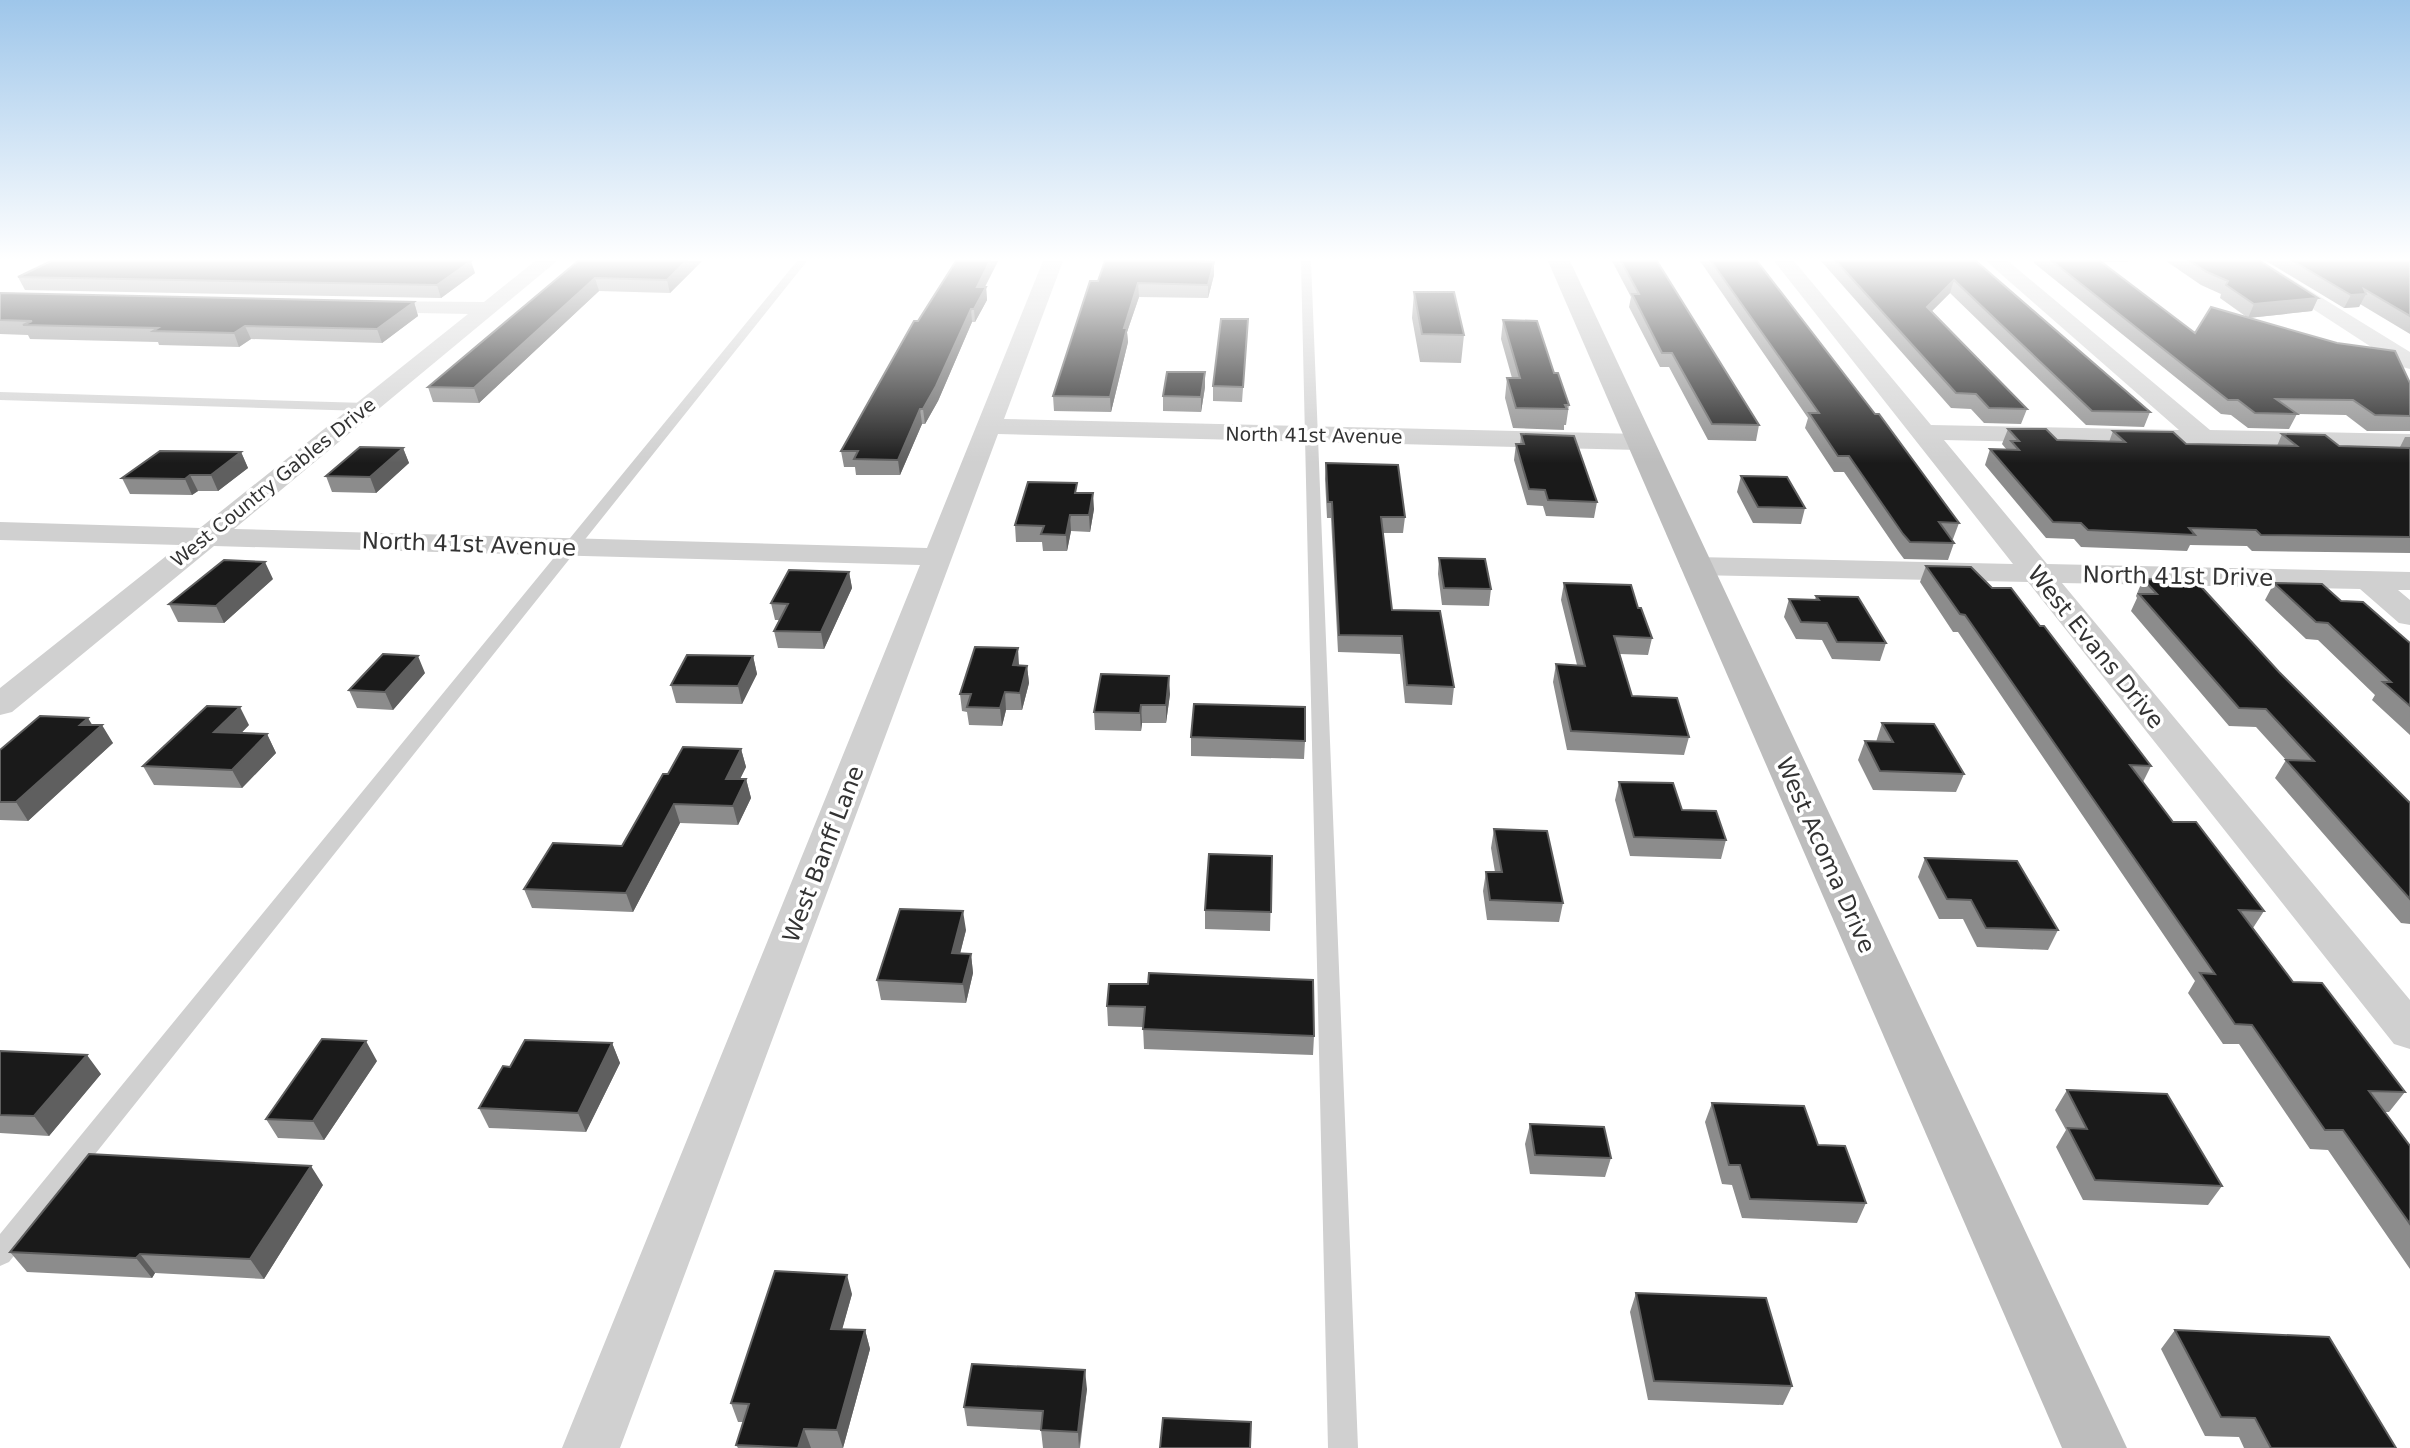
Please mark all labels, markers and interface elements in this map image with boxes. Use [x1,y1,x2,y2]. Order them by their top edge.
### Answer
street label: West Country Gables Drive [166,393,380,571]
street label: North 41st Avenue [1225,422,1403,448]
street label: North 41st Avenue [361,527,577,561]
street label: West Evans Drive [2023,561,2169,733]
street label: North 41st Drive [2083,561,2273,591]
street label: West Acoma Drive [1771,753,1881,957]
street label: West Banff Lane [777,762,869,946]

